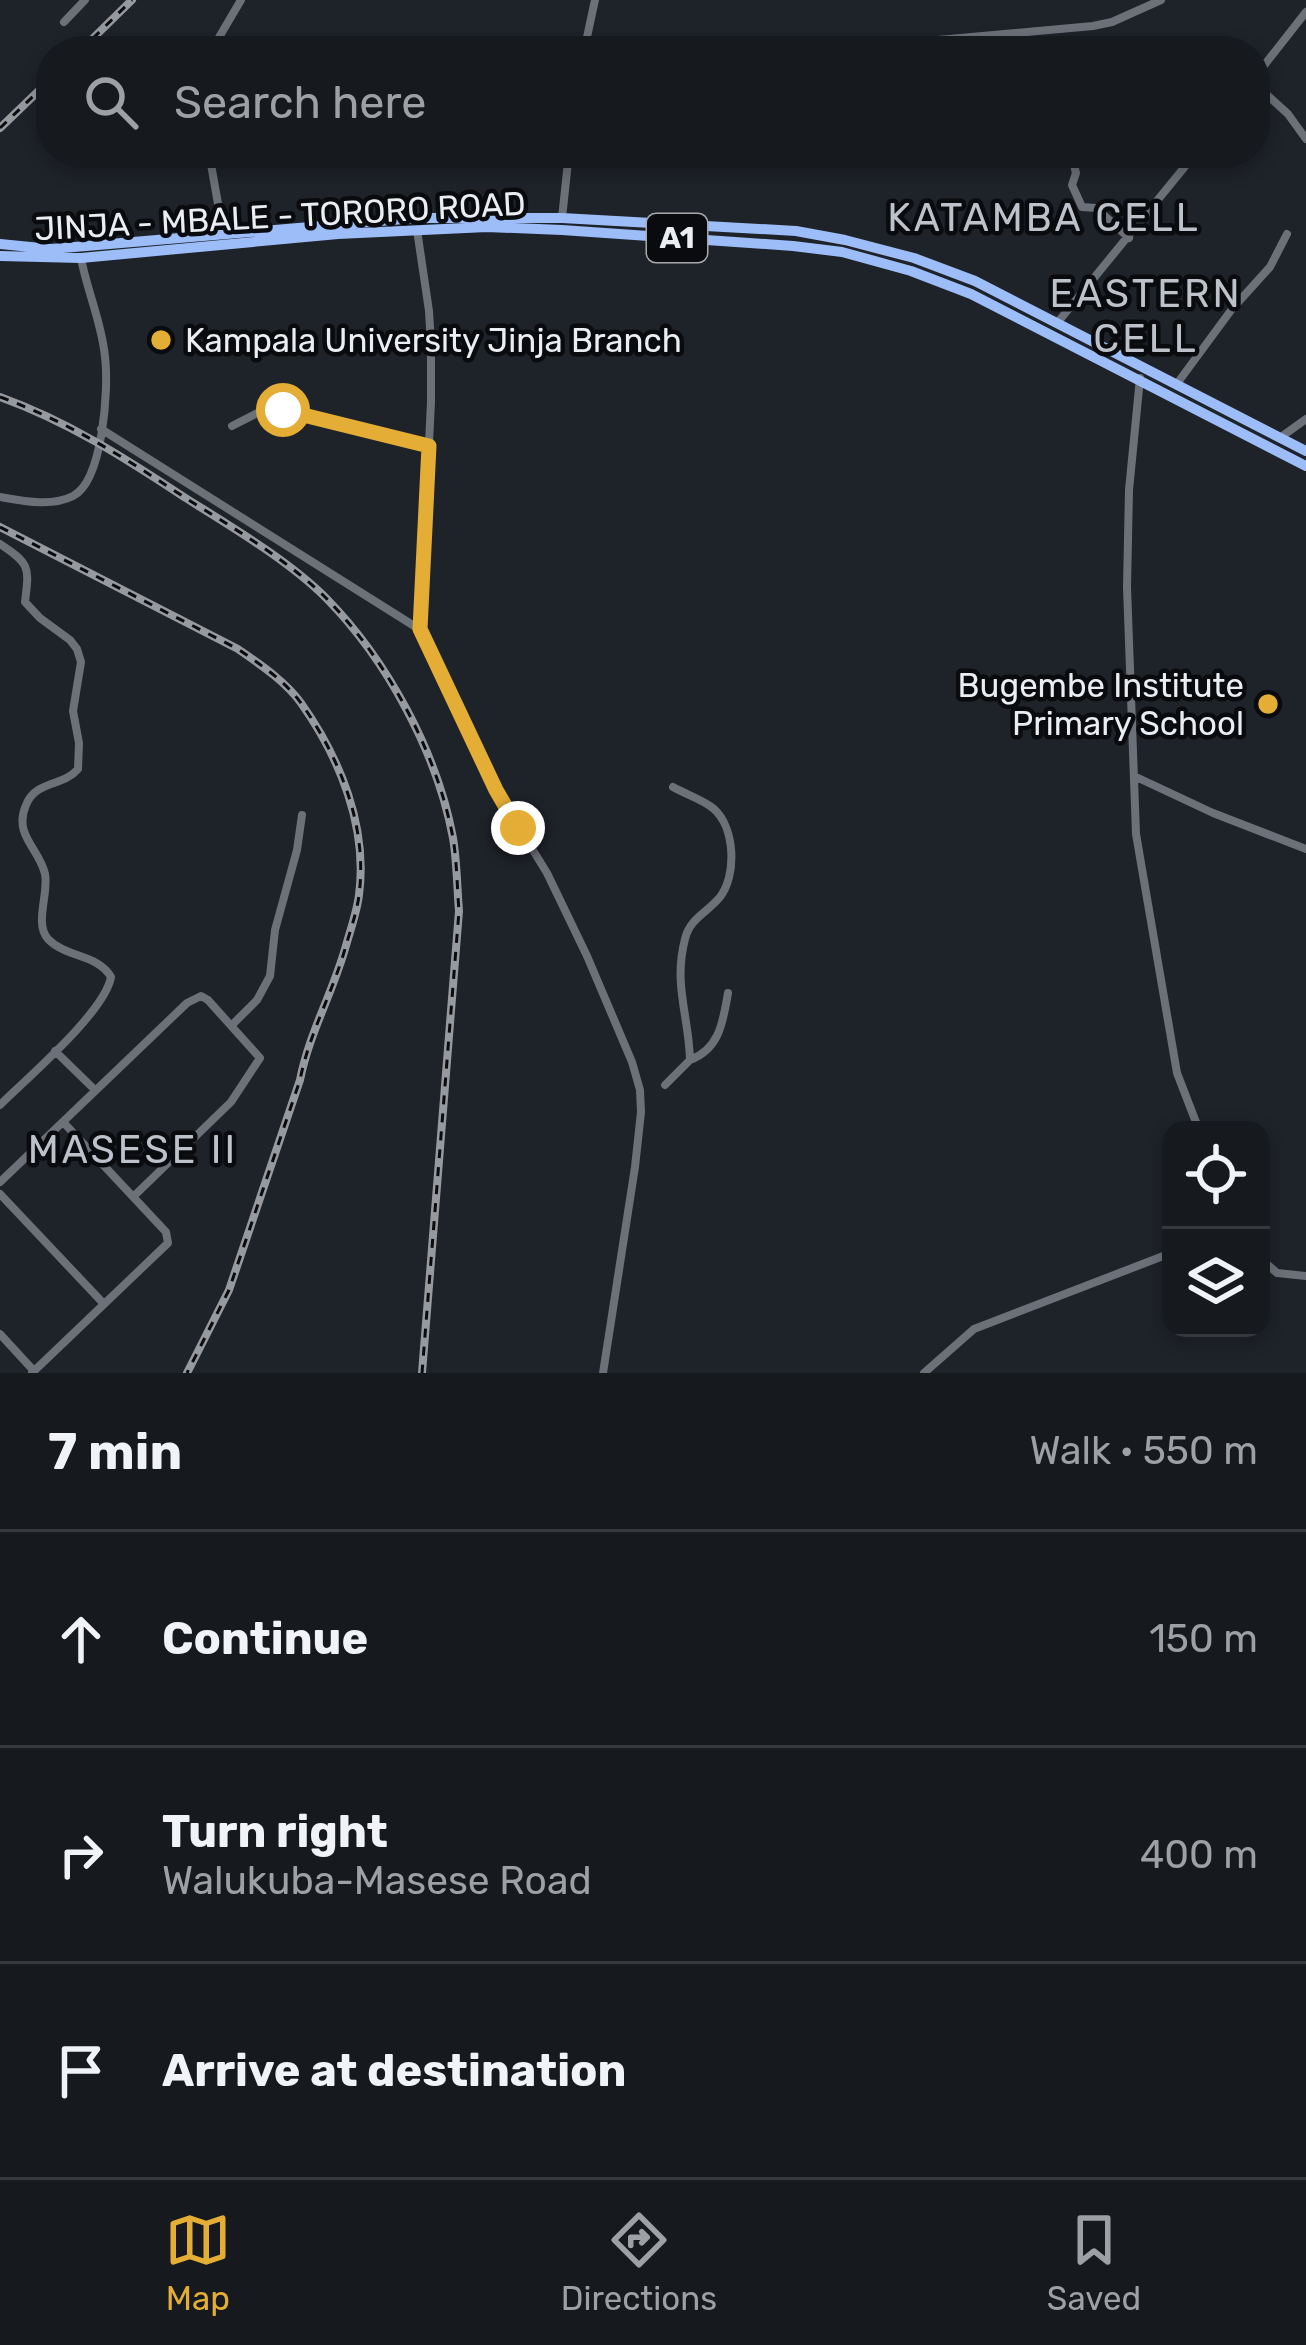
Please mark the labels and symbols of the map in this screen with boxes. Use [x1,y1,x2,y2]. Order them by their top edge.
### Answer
street label: JINJA - MBALE - TORORO ROAD [33,184,527,248]
district label: KATAMBA CELL [887,195,1201,241]
road number: A1 [647,214,707,262]
district label: EASTERN CELL [1049,271,1243,362]
place label: Kampala University Jinja Branch [185,321,682,360]
marker: Kampala University Jinja Branch [148,327,174,353]
route start [256,383,310,437]
place label: Bugembe Institute Primary School [958,666,1244,743]
marker: Bugembe Institute Primary School [1255,691,1281,717]
route end [491,801,545,855]
district label: MASESE II [28,1127,238,1173]

